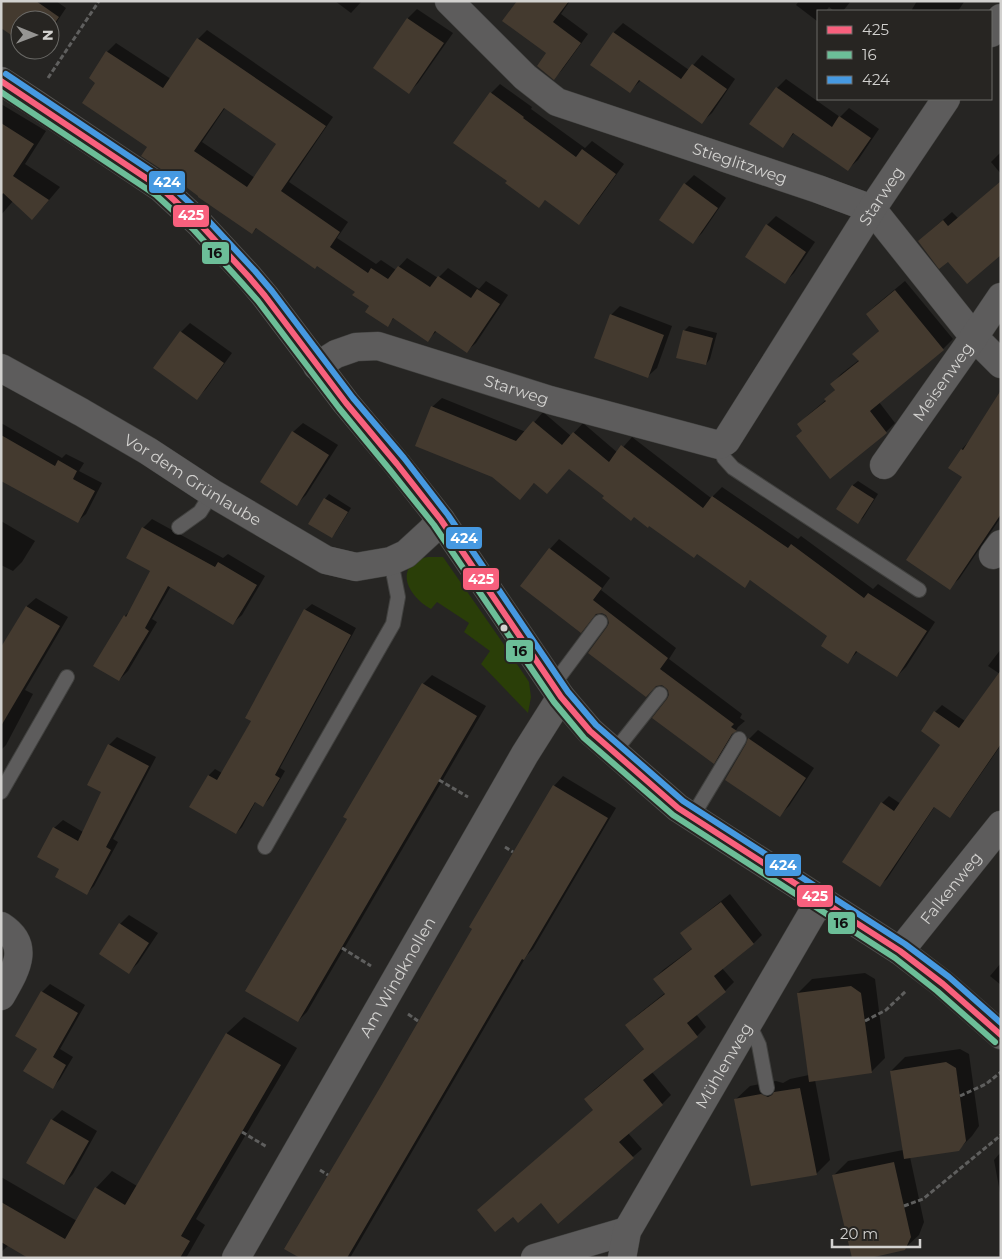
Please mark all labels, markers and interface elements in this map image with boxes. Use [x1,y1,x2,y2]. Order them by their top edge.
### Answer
north arrow [10,10,60,60]
legend [817,10,992,100]
text: 425 [862,20,889,39]
text: N [39,29,57,41]
text: 16 [862,45,877,64]
text: 424 [862,70,890,89]
street label: Stieglitzweg [690,138,790,188]
street label: Starweg [855,163,907,229]
line badge: 424 [148,170,186,194]
text: 424 [153,173,181,191]
line badge: 425 [172,204,210,228]
text: 425 [178,206,204,224]
line badge: 16 [201,241,230,265]
text: 16 [208,244,222,262]
street label: Meisenweg [908,339,977,425]
street label: Starweg [482,370,551,409]
street label: Vor dem Grünlaube [121,430,265,529]
line badge: 424 [445,526,483,550]
text: 424 [450,529,478,547]
line badge: 425 [462,567,500,591]
text: 425 [468,570,494,588]
unlabelled marker [499,623,509,633]
line badge: 16 [505,639,534,663]
text: 16 [513,642,527,660]
street label: Falkenweg [916,848,985,928]
line badge: 424 [764,853,802,877]
text: 424 [769,856,797,874]
line badge: 425 [796,884,834,908]
text: 425 [802,887,828,905]
line badge: 16 [827,911,856,935]
street label: Am Windknollen [355,913,439,1040]
text: 16 [834,914,848,932]
street label: Mühlenweg [691,1019,756,1112]
scale bar [832,1216,920,1248]
text: 20 m [840,1224,878,1243]

